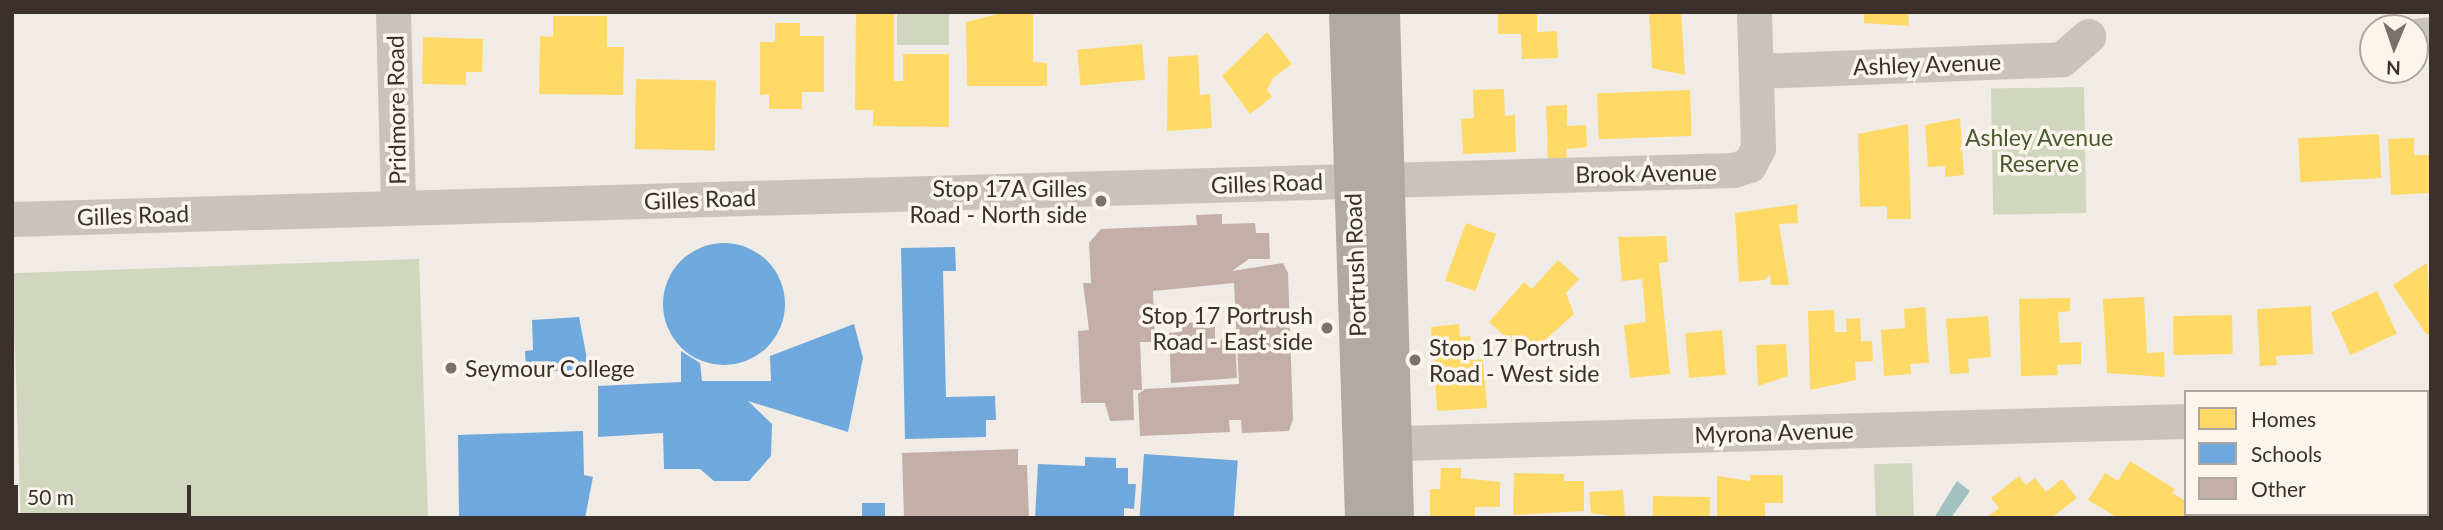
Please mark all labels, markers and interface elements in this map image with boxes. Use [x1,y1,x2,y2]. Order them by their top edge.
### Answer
north arrow [2359,14,2429,84]
street label: Pridmore Road [381,35,411,185]
street label: Ashley Avenue [1852,48,2002,80]
text: N [2386,57,2401,80]
park label: Ashley Avenue Reserve [1964,123,2114,177]
street label: Brook Avenue [1575,158,1717,188]
street label: Gilles Road [1211,167,1323,199]
place label: Stop 17A Gilles Road - North side [910,174,1087,228]
street label: Gilles Road [644,183,756,215]
marker: Stop 17A Gilles Road - North side [1093,193,1109,209]
street label: Portrush Road [1339,193,1371,337]
street label: Gilles Road [77,199,189,231]
place label: Stop 17 Portrush Road - East side [1142,301,1313,355]
marker: Stop 17 Portrush Road - East side [1319,320,1335,336]
place label: Stop 17 Portrush Road - West side [1429,333,1600,387]
marker: Stop 17 Portrush Road - West side [1407,352,1423,368]
place label: Seymour College [465,354,635,382]
marker: Seymour College [443,360,459,376]
legend [2184,390,2429,516]
text: Homes [2251,406,2316,431]
street label: Myrona Avenue [1693,415,1855,449]
text: Schools [2251,441,2322,466]
scale bar [18,470,194,514]
text: Other [2251,476,2306,501]
text: 50 m [27,484,74,509]

